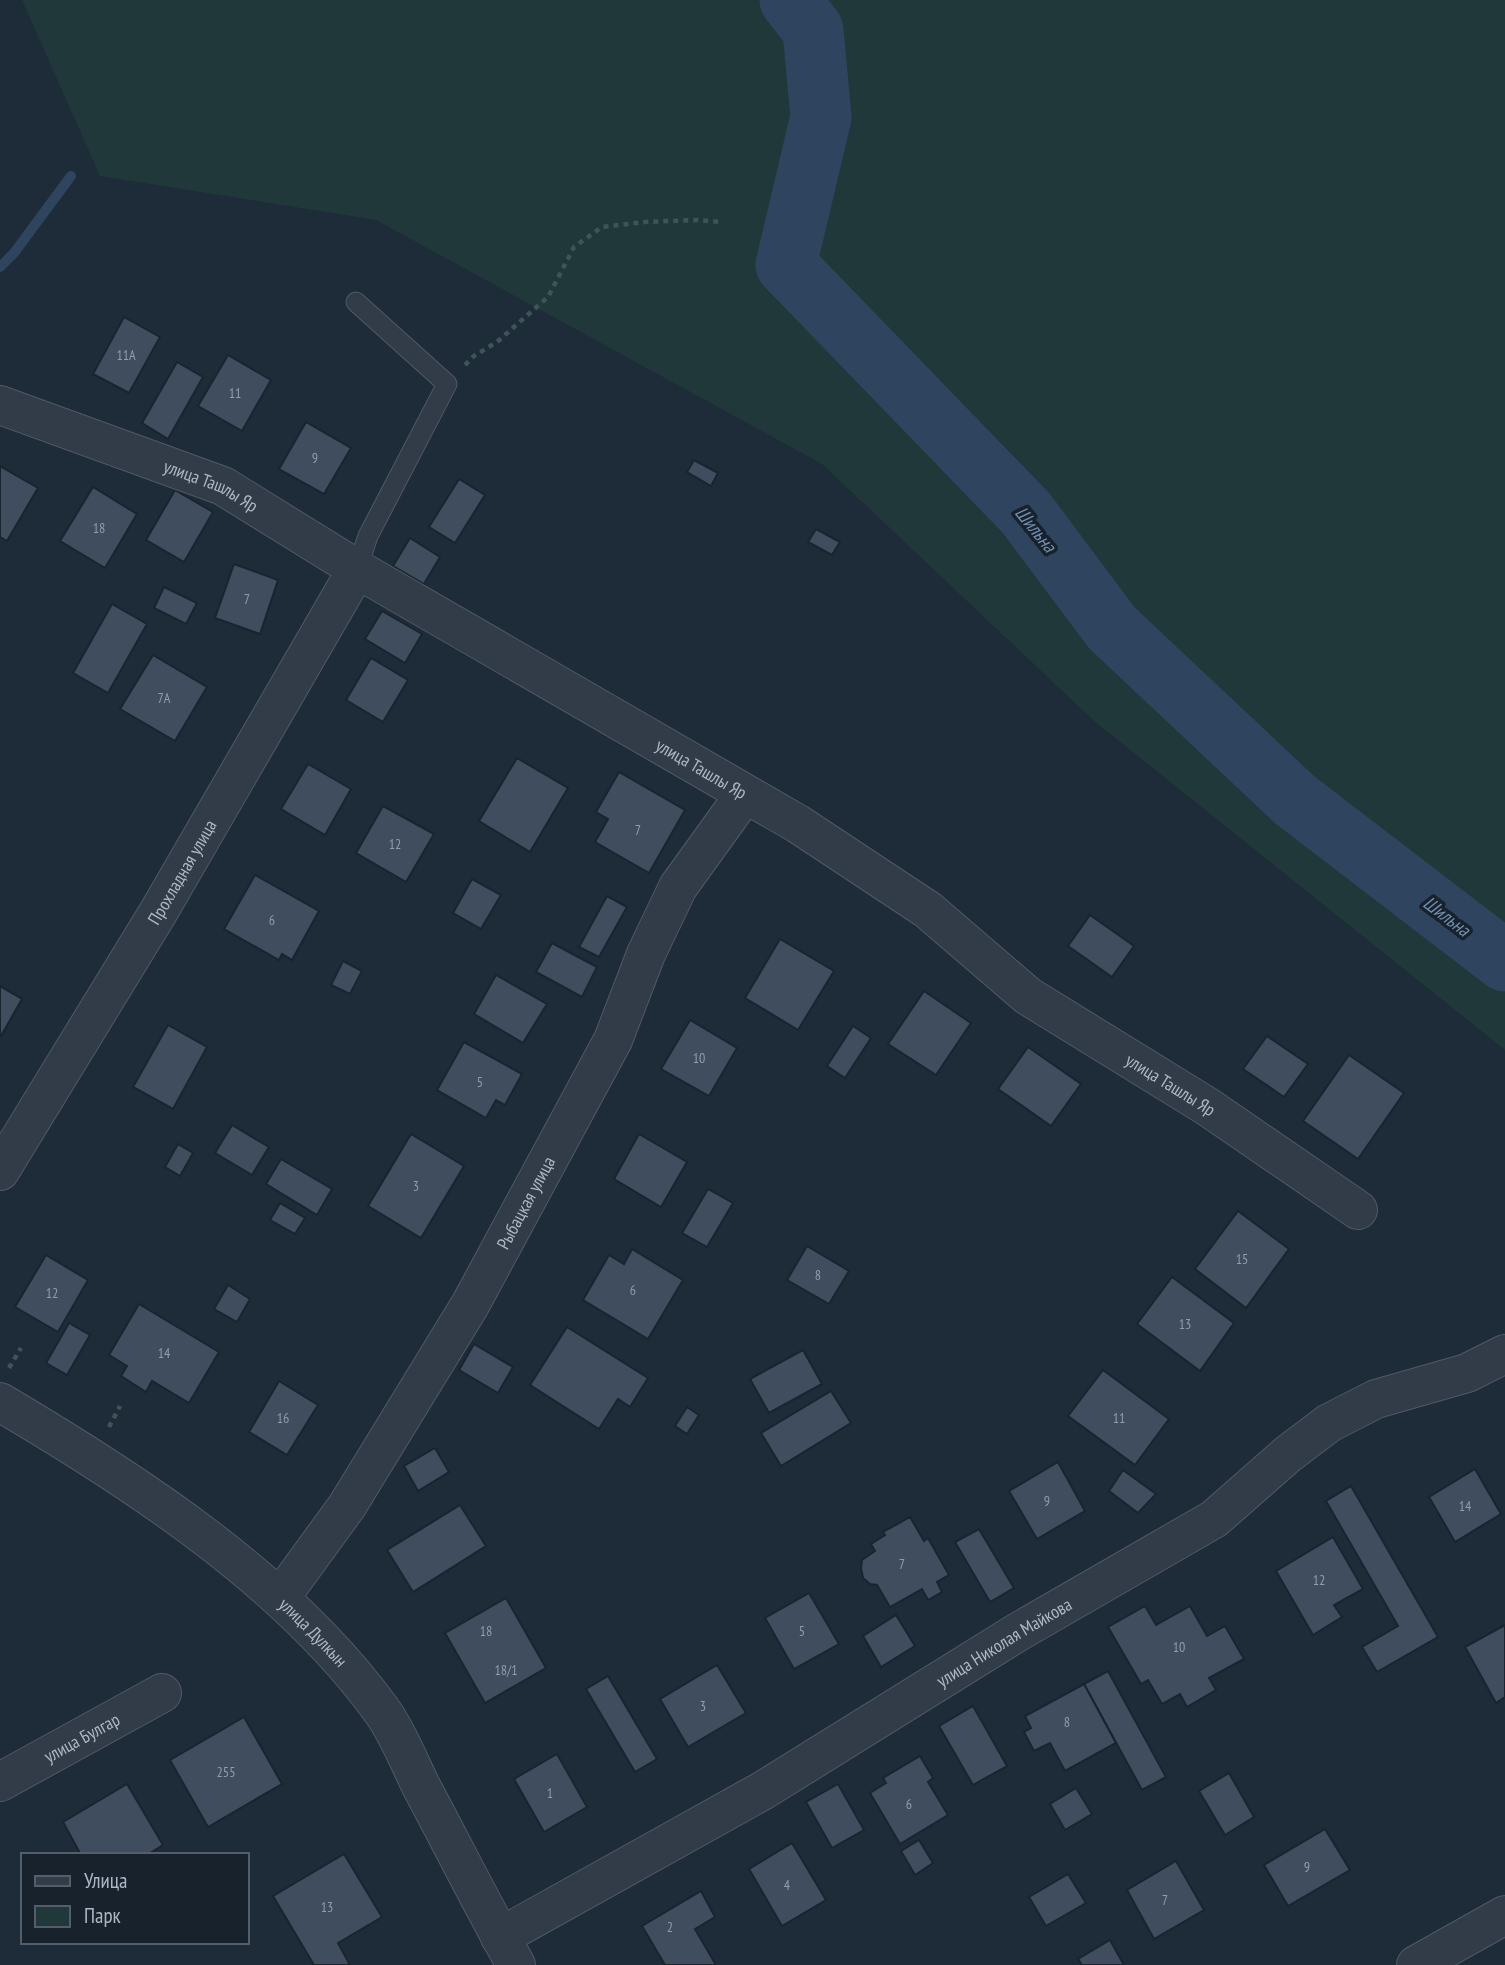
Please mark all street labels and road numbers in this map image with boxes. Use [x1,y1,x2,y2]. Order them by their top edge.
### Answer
street label: улица Ташлы Яр [161,454,263,517]
street label: улица Ташлы Яр [652,733,752,804]
street label: Прохладная улица [142,815,221,929]
street label: улица Ташлы Яр [1122,1048,1221,1121]
street label: Рыбацкая улица [491,1152,560,1253]
street label: улица Дулкын [275,1592,353,1671]
street label: улица Николая Майкова [932,1592,1075,1692]
street label: улица Булгар [40,1707,124,1767]

